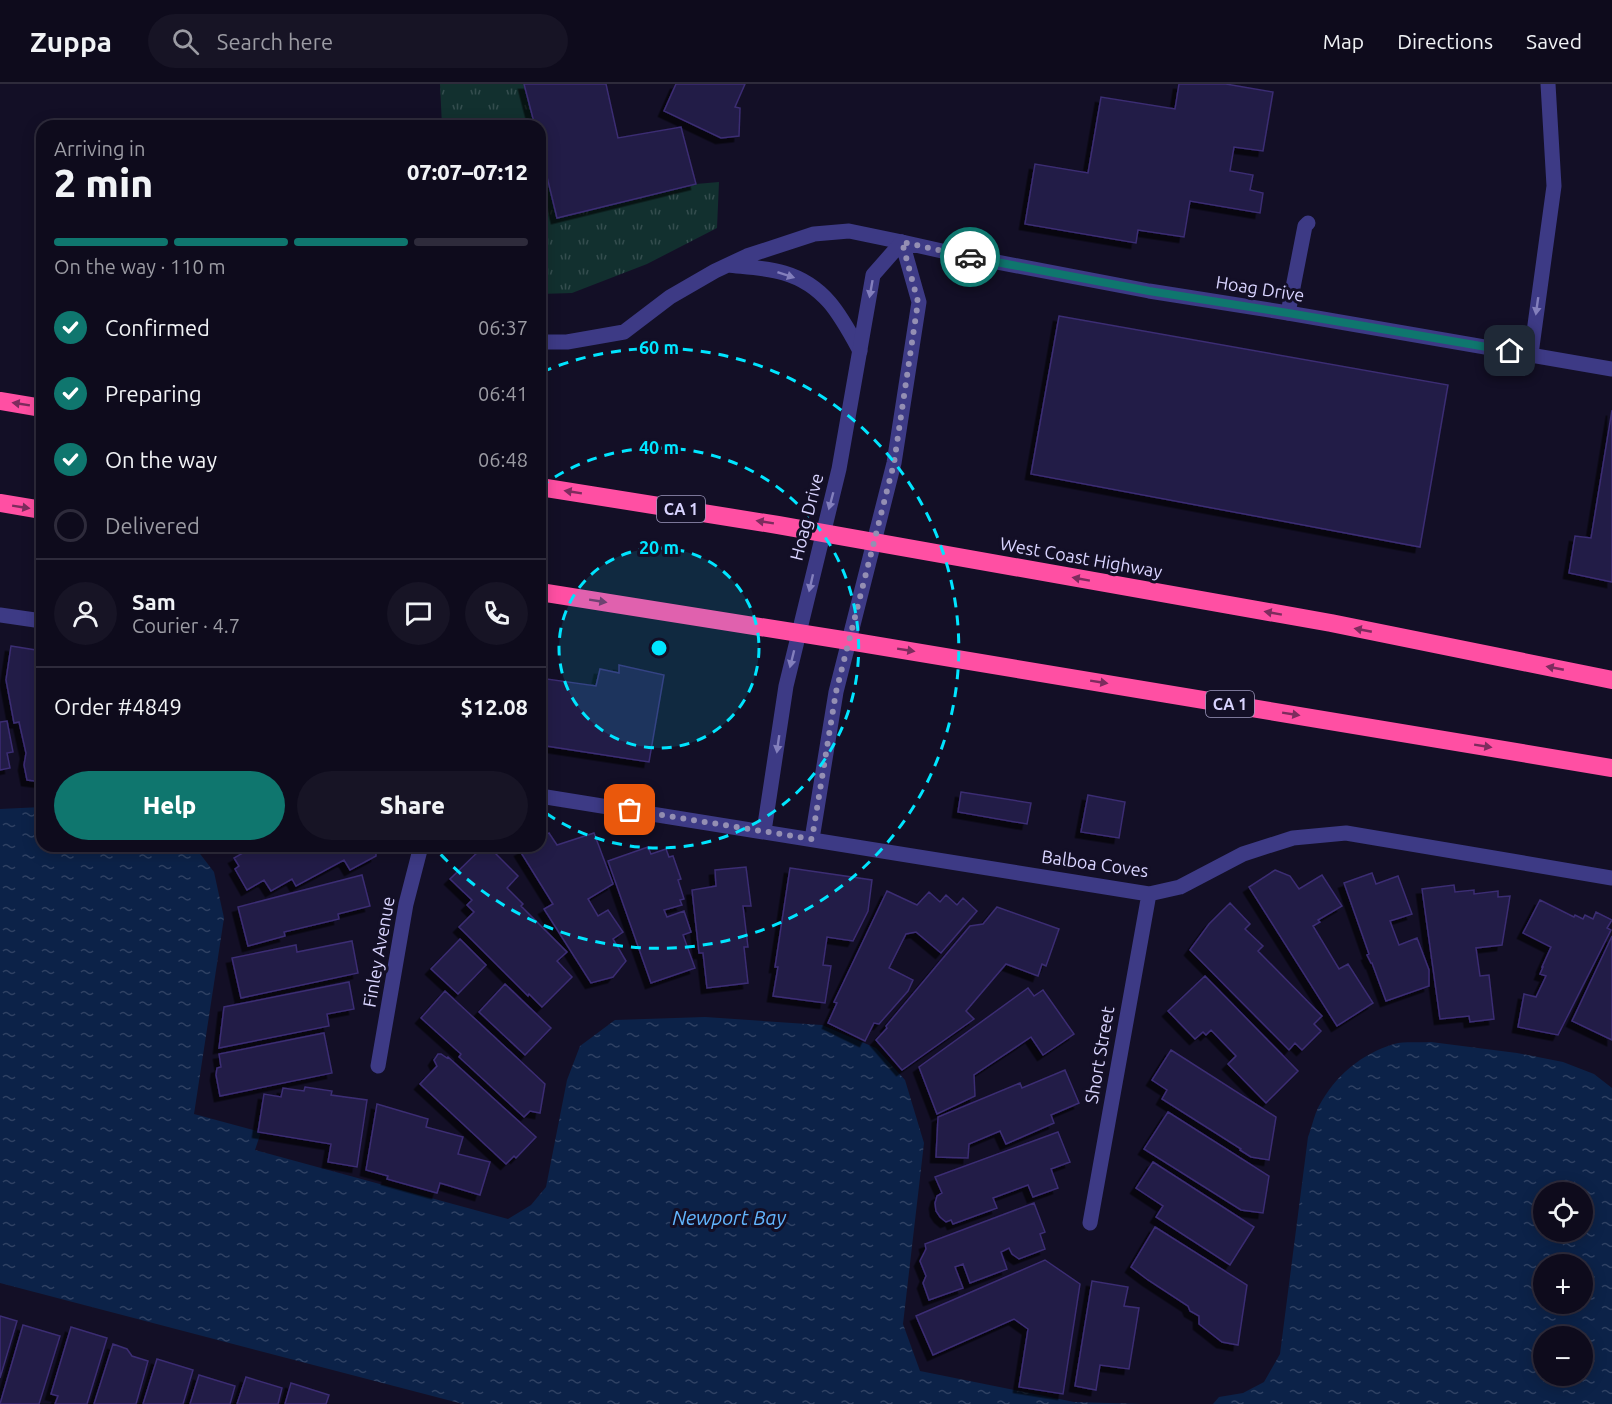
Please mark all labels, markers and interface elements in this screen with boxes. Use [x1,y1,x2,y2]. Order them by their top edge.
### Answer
search box [148,14,568,68]
icon: search [169,25,202,58]
text: Zuppa [30,26,112,57]
text: Search here [217,29,333,54]
text: Map [1323,29,1364,53]
text: Directions [1397,29,1493,53]
text: Saved [1526,29,1582,53]
text: Arriving in [54,137,145,160]
text: 07:07–07:12 [407,159,528,184]
text: 2 min [54,161,153,204]
courier [940,227,1000,287]
icon: car [954,241,987,274]
text: On the way · 110 m [54,255,226,278]
one-way arrow [777,270,795,280]
street label: Hoag Drive [1214,271,1306,305]
one-way arrow [866,280,875,299]
one-way arrow [1532,297,1541,316]
icon: check [54,311,87,344]
text: Confirmed [105,315,210,340]
text: 06:37 [478,316,528,339]
pin [1484,325,1535,376]
icon: home [1493,334,1526,367]
text: 60 m [639,337,679,357]
icon: check [54,377,87,410]
text: Preparing [105,381,202,406]
text: 06:41 [478,382,528,405]
one-way arrow [11,400,30,409]
text: 40 m [639,437,679,457]
icon: check [54,443,87,476]
text: On the way [105,447,217,472]
text: 06:48 [478,448,528,471]
street label: Hoag Drive [786,471,827,563]
one-way arrow [563,487,582,496]
one-way arrow [826,492,835,510]
road number: CA 1 [657,496,705,522]
one-way arrow [12,503,31,512]
text: Delivered [105,513,200,538]
one-way arrow [755,518,774,527]
street label: West Coast Highway [998,533,1164,581]
text: 20 m [639,537,679,557]
one-way arrow [805,574,815,592]
one-way arrow [1071,574,1090,583]
button: person [54,582,117,645]
button: chat [387,582,450,645]
button: phone [465,582,528,645]
text: Sam [132,589,176,614]
one-way arrow [588,597,607,606]
one-way arrow [1263,608,1282,617]
text: Courier · 4.7 [132,614,240,637]
one-way arrow [1354,625,1373,634]
centre of rings [649,638,669,658]
one-way arrow [897,646,916,655]
one-way arrow [787,650,797,669]
one-way arrow [1545,663,1564,672]
one-way arrow [1089,678,1108,687]
road number: CA 1 [1206,691,1254,717]
text: Order #4849 [54,694,182,719]
text: $12.08 [461,694,528,719]
one-way arrow [1282,710,1301,719]
one-way arrow [773,734,782,753]
one-way arrow [1474,742,1493,751]
button: Help [54,771,285,840]
button: Share [297,771,528,840]
pin [604,784,655,835]
icon: bag [613,793,646,826]
street label: Balboa Coves [1040,846,1150,880]
street label: Finley Avenue [358,895,398,1009]
street label: Short Street [1081,1005,1117,1105]
map controls [1533,1182,1593,1386]
button: locate [1533,1182,1593,1242]
water label: Newport Bay [672,1206,786,1229]
button: + [1533,1254,1593,1314]
button: − [1533,1326,1593,1386]

